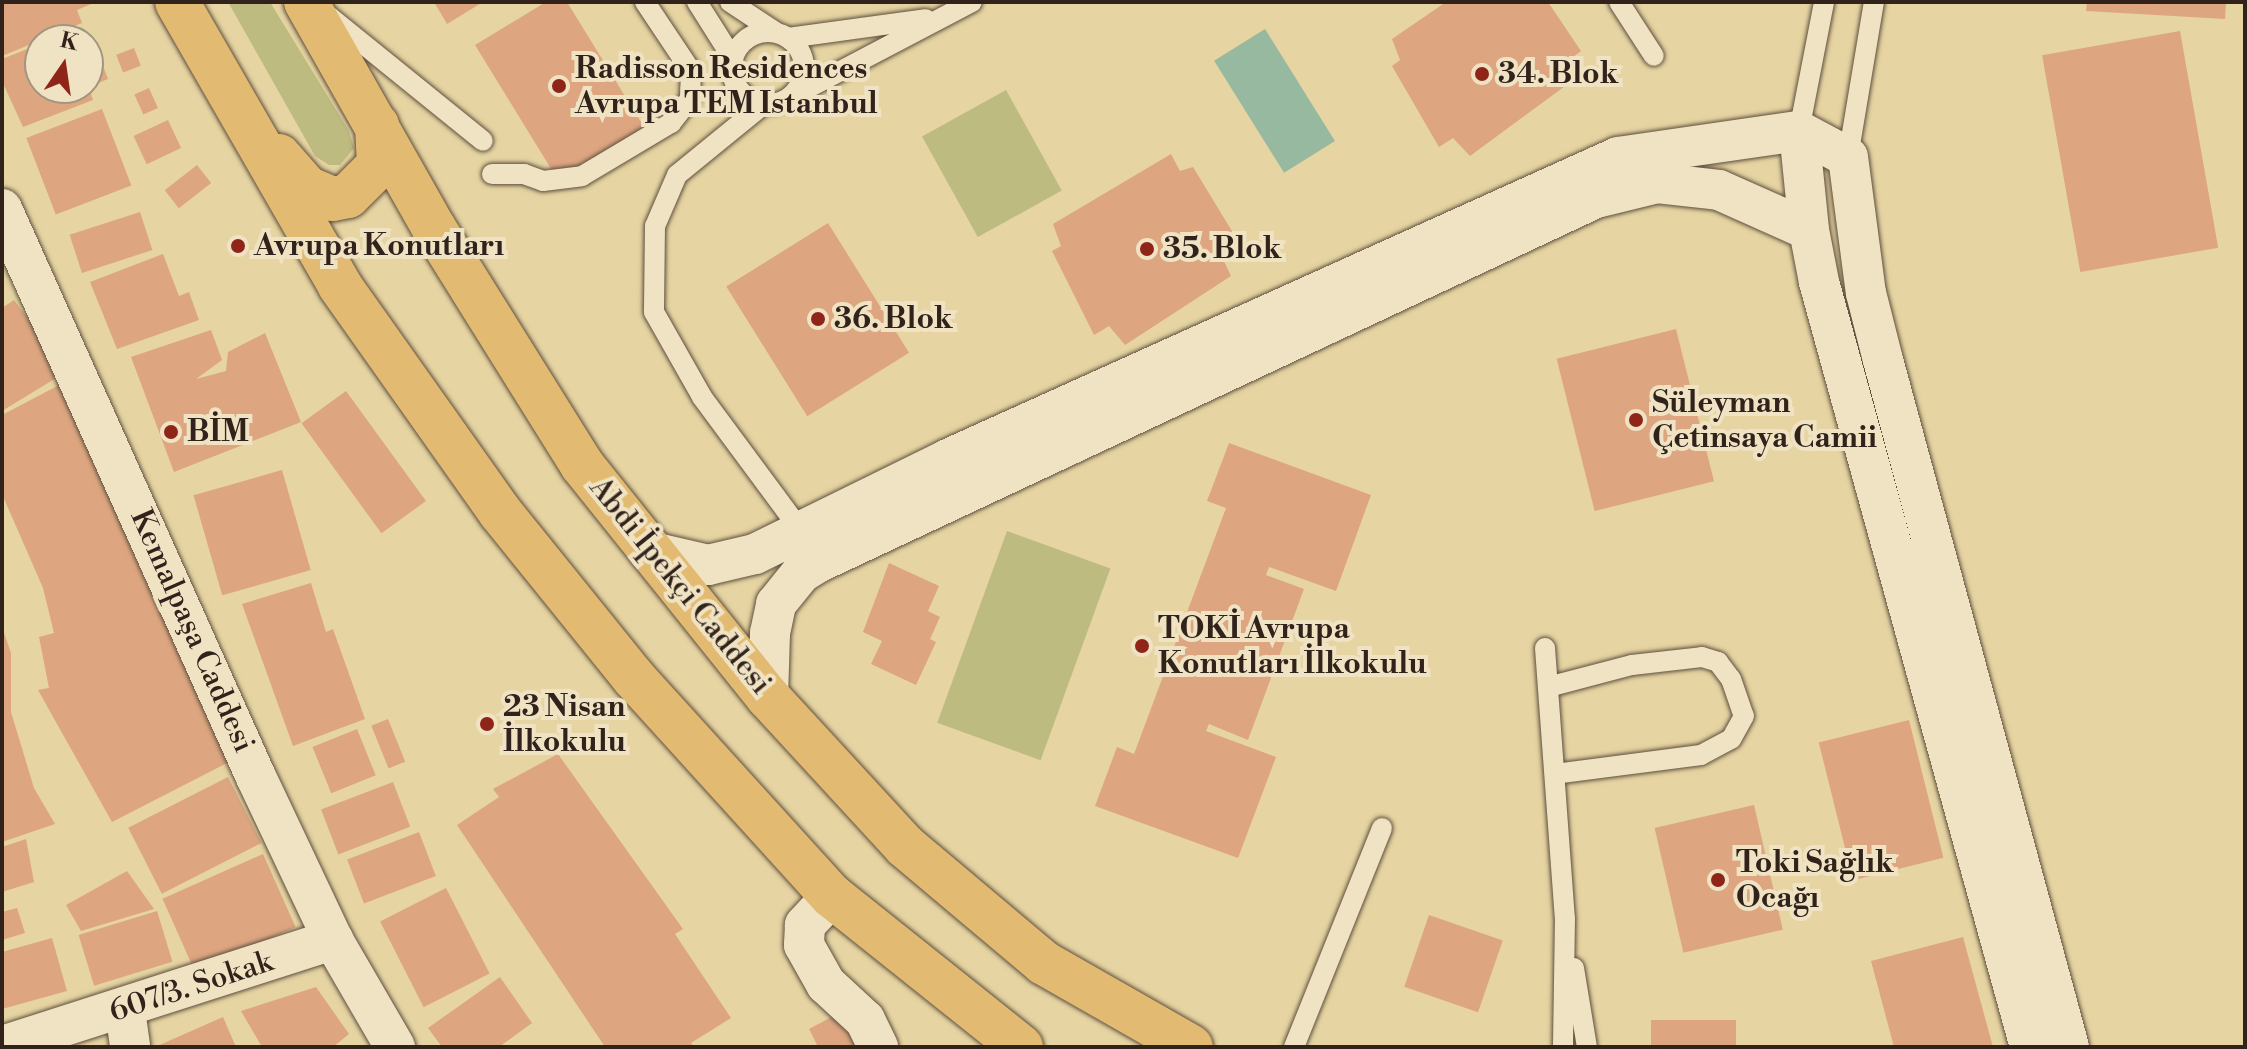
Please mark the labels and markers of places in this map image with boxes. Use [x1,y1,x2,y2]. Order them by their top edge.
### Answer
place label: Radisson Residences Avrupa TEM Istanbul [575,51,878,122]
place label: 34. Blok [1498,56,1618,92]
marker: 34. Blok [1473,65,1491,83]
marker: Radisson Residences Avrupa TEM Istanbul [550,77,568,95]
place label: Avrupa Konutları [254,228,504,264]
place label: 35. Blok [1163,231,1281,267]
marker: Avrupa Konutları [229,237,247,255]
marker: 35. Blok [1138,240,1156,258]
place label: 36. Blok [834,301,953,337]
marker: 36. Blok [809,310,827,328]
place label: Süleyman Çetinsaya Camii [1652,385,1877,456]
marker: Süleyman Çetinsaya Camii [1627,411,1645,429]
place label: BİM [187,414,249,450]
marker: BİM [162,423,180,441]
place label: TOKİ Avrupa Konutları İlkokulu [1158,611,1427,682]
marker: TOKİ Avrupa Konutları İlkokulu [1133,637,1151,655]
place label: 23 Nisan İlkokulu [503,689,626,760]
marker: 23 Nisan İlkokulu [478,715,496,733]
place label: Toki Sağlık Ocağı [1736,845,1894,916]
marker: Toki Sağlık Ocağı [1707,869,1729,891]

